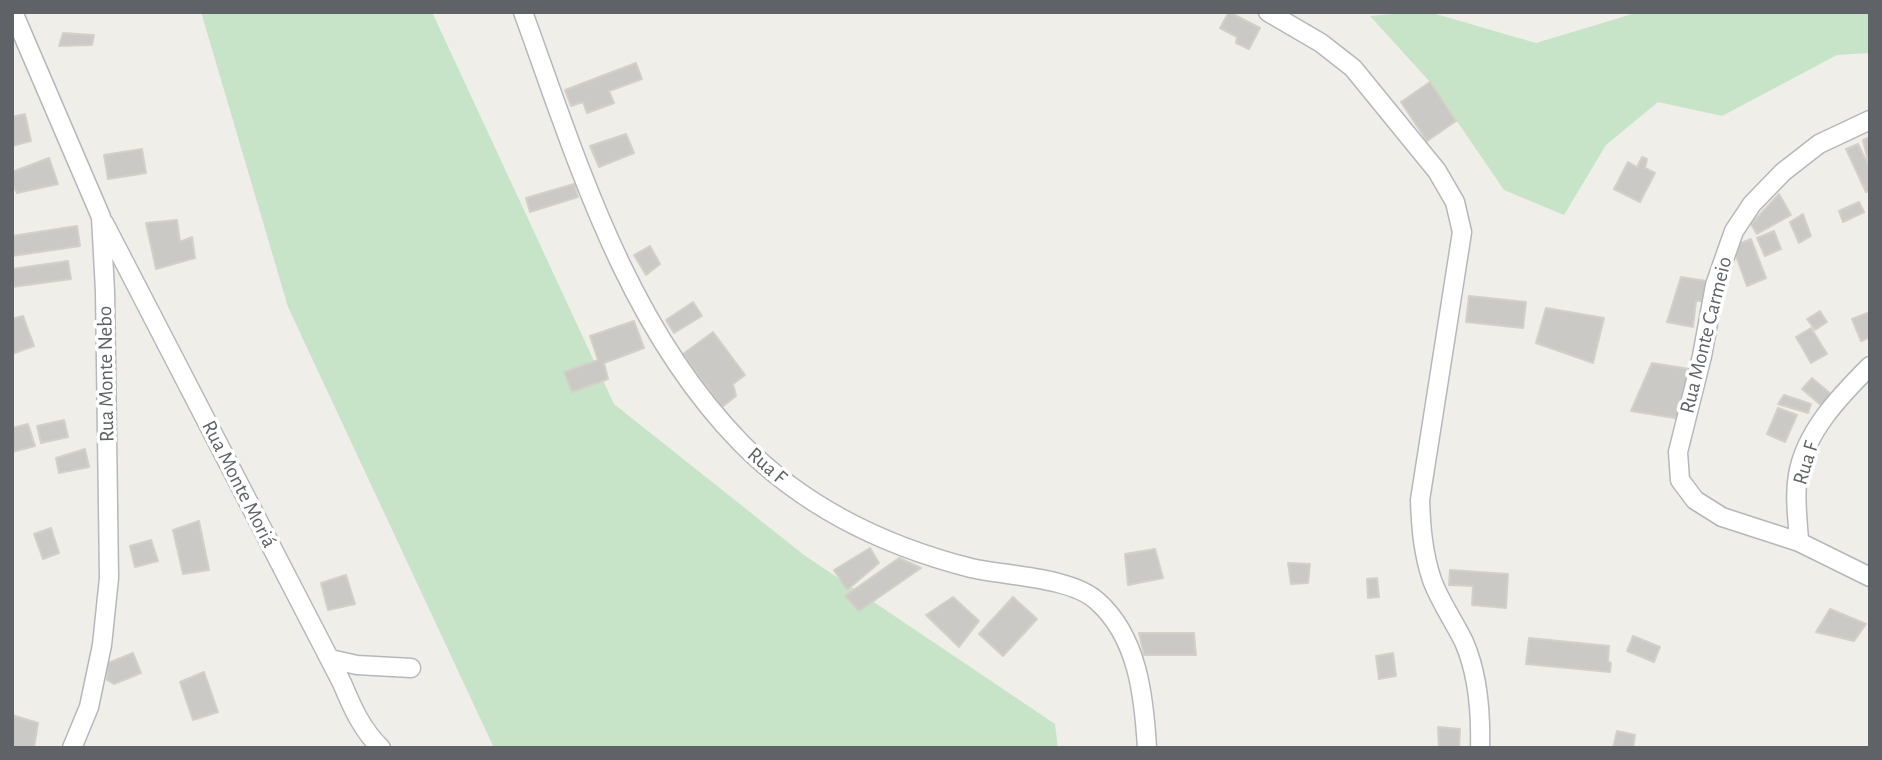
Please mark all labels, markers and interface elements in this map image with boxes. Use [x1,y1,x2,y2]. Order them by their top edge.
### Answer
street label: Rua Monte Carmeio [1674,254,1738,416]
street label: Rua Monte Nebo [92,306,120,442]
street label: Rua Monte Moriá [196,416,282,552]
street label: Rua F [1787,438,1825,488]
street label: Rua F [742,442,792,490]

